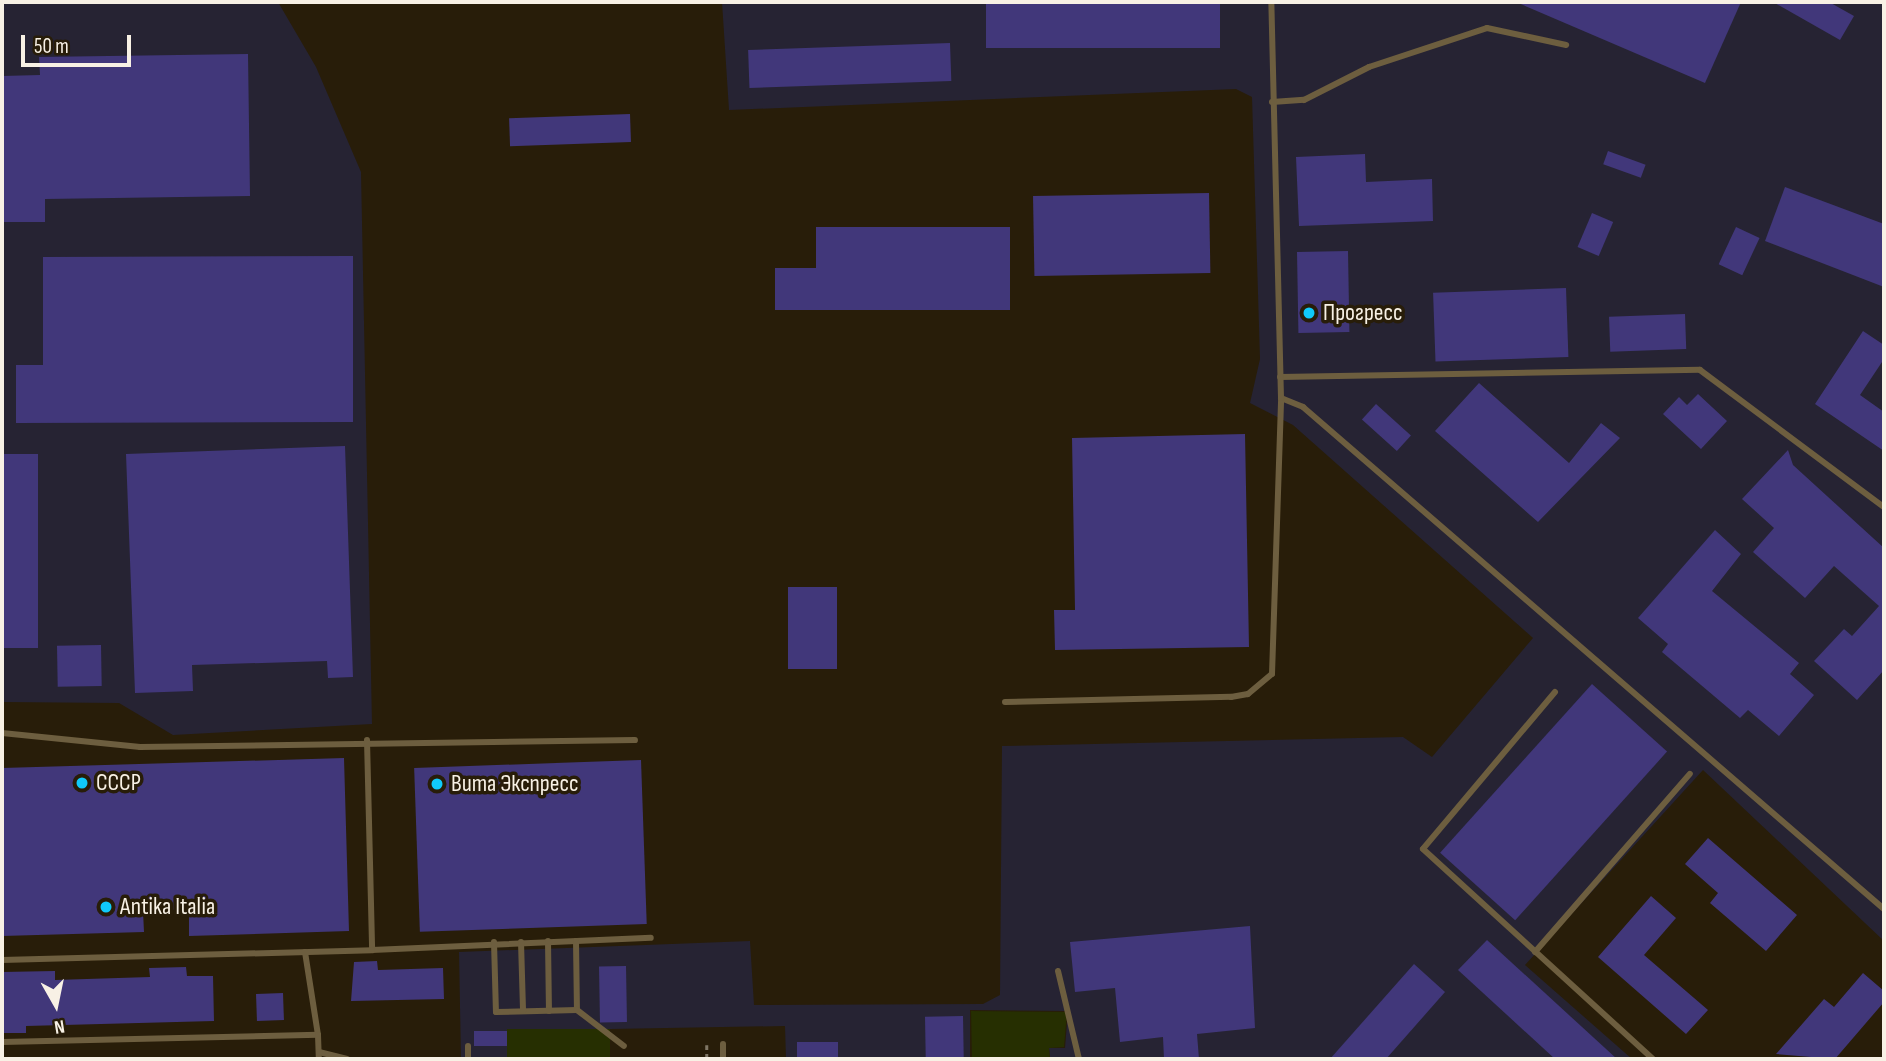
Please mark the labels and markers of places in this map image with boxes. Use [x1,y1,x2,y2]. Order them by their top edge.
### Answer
place label: Прогресс [1323,299,1403,327]
marker: Прогресс [1301,305,1317,321]
place label: СССР [96,769,141,797]
place label: Вита Экспресс [451,770,579,798]
marker: СССР [74,775,90,791]
marker: Вита Экспресс [429,776,445,792]
place label: Antika Italia [120,893,215,921]
marker: Antika Italia [98,899,114,915]

